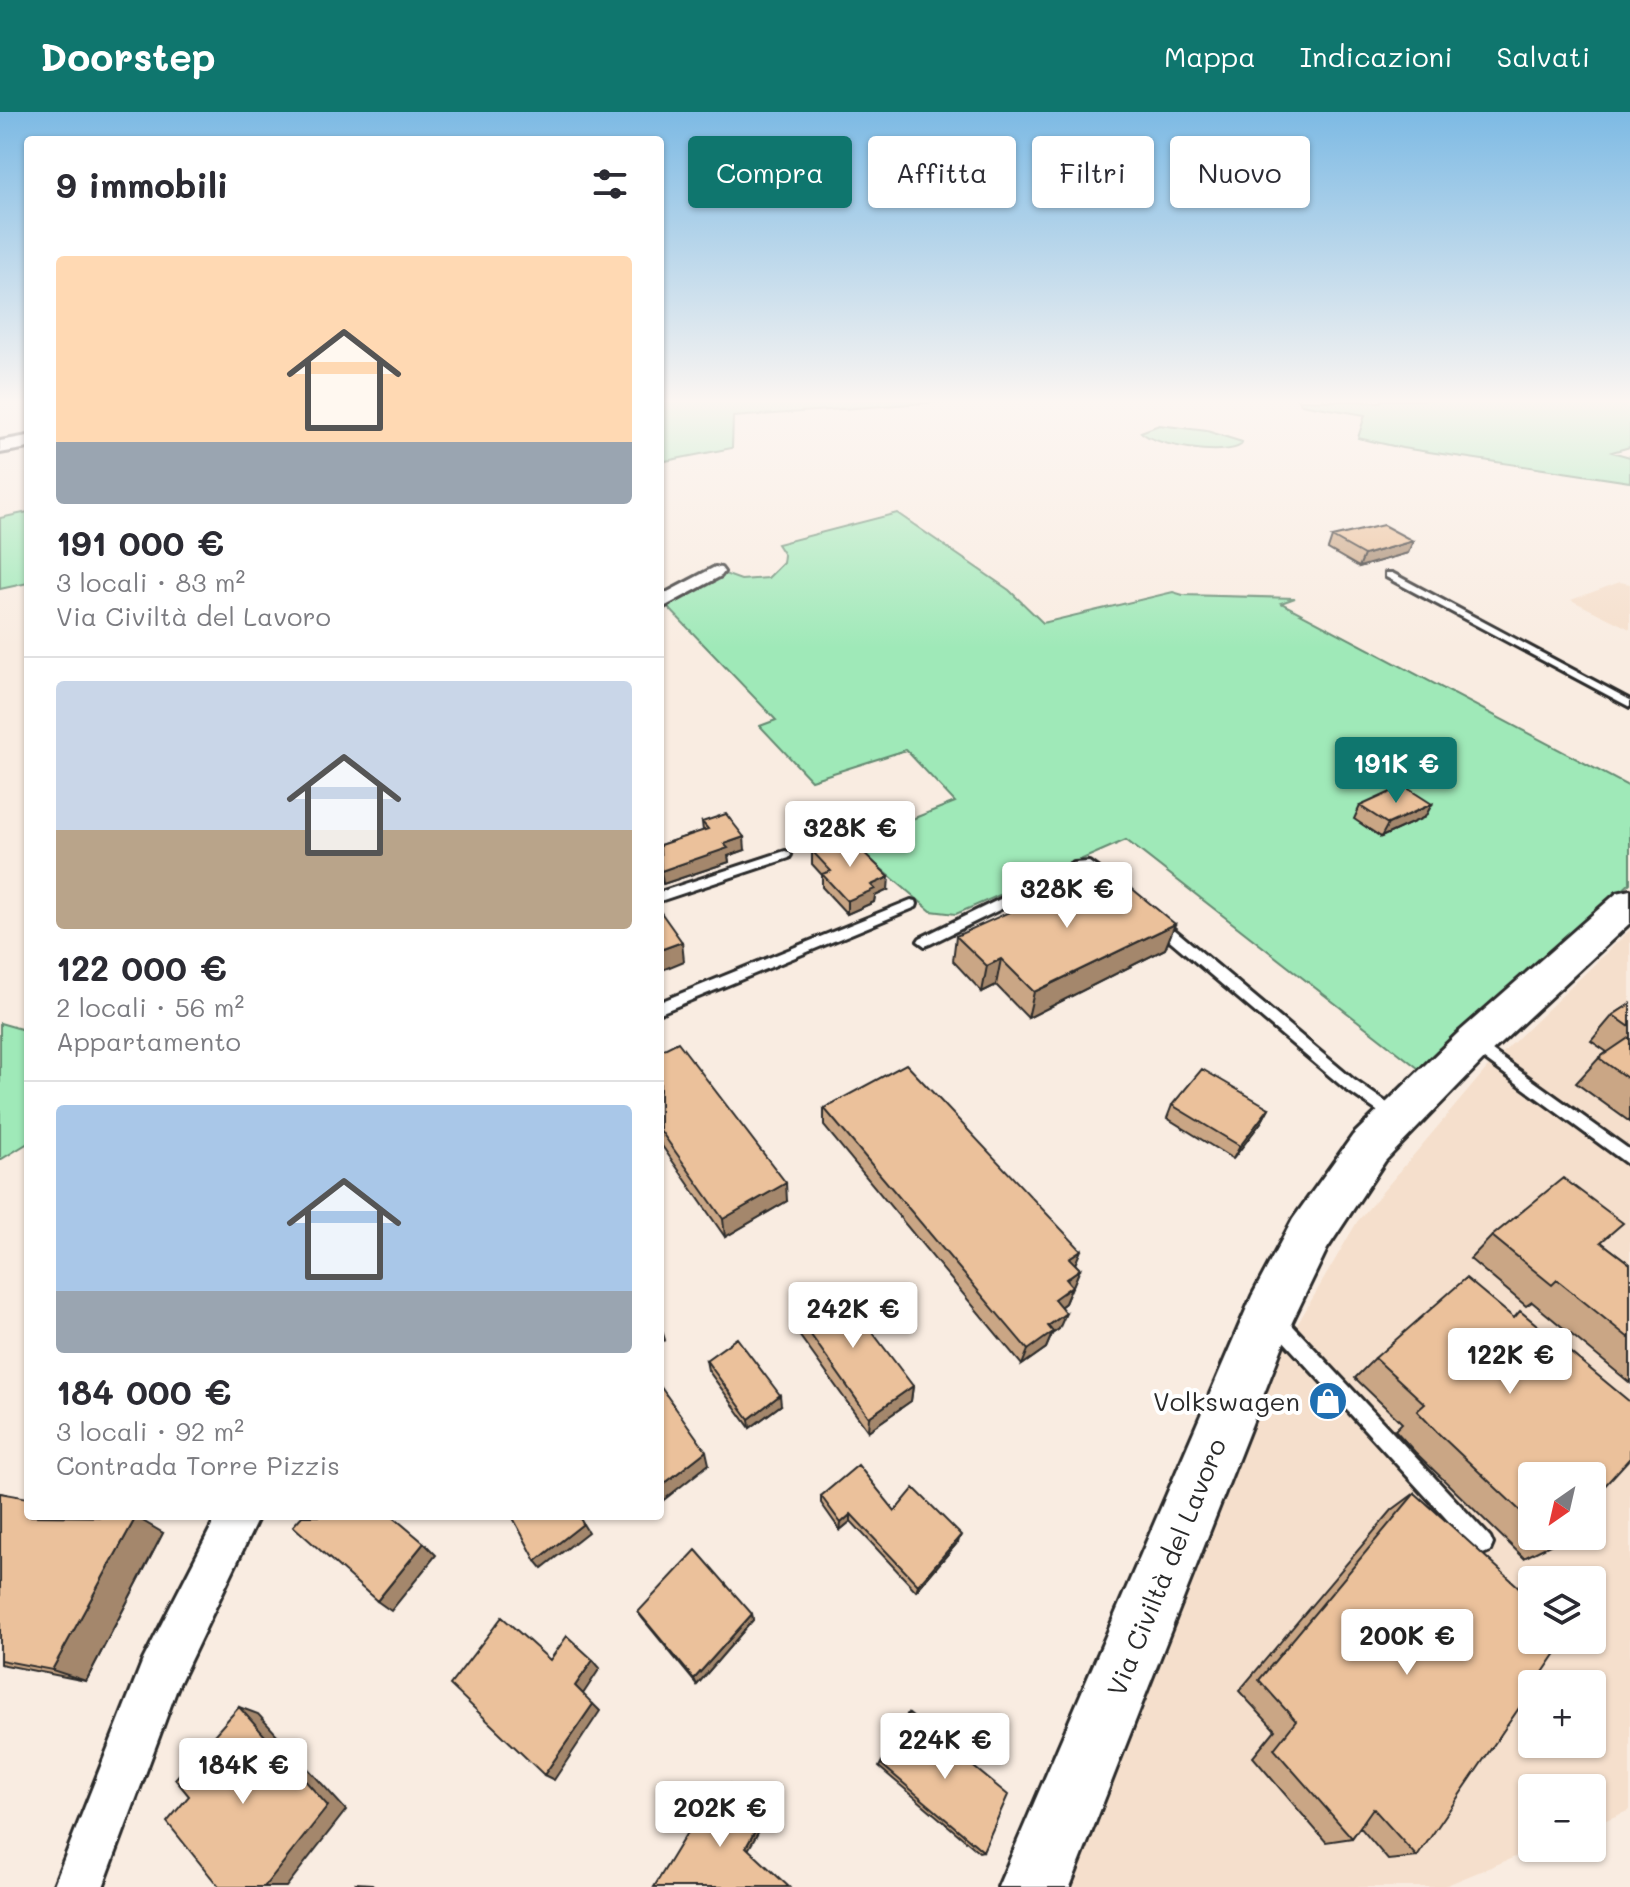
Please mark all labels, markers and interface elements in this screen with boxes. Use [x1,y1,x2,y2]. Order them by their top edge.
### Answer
text: Doorstep [40,31,216,81]
text: Mappa [1164,38,1256,74]
text: Indicazioni [1300,38,1453,74]
text: Salvati [1497,38,1590,74]
chip: Compra [688,136,852,208]
chip: Affitta [868,136,1016,208]
chip: Filtri [1032,136,1154,208]
chip: Nuovo [1170,136,1310,208]
text: 9 immobili [56,162,229,207]
icon: filters [588,162,632,206]
icon: home [272,308,416,452]
text: 191 000 € [56,520,224,565]
text: 3 locali · 83 m² [56,565,245,599]
text: Via Civiltà del Lavoro [56,599,331,633]
icon: home [272,733,416,877]
pin: 191K € [1331,737,1461,805]
text: 191K € [1353,746,1439,780]
pin: 328K € [785,801,915,869]
text: 328K € [803,810,897,844]
pin: 328K € [1002,862,1132,930]
text: 328K € [1020,871,1114,905]
text: 122 000 € [56,945,227,990]
text: 2 locali · 56 m² [56,990,244,1024]
text: Appartamento [56,1024,241,1058]
icon: home [272,1157,416,1301]
pin: 242K € [788,1282,918,1350]
text: 242K € [806,1291,900,1325]
pin: 122K € [1445,1328,1575,1396]
text: 122K € [1466,1337,1554,1371]
text: 184 000 € [56,1369,231,1414]
shop icon: Volkswagen [1307,1380,1349,1422]
place label: Volkswagen [1153,1384,1300,1418]
text: 3 locali · 92 m² [56,1414,244,1448]
street label: Via Civiltà del Lavoro [1099,1433,1233,1701]
text: Contrada Torre Pizzis [56,1448,340,1482]
north arrow [1518,1462,1606,1550]
map controls [1518,1462,1606,1862]
button: layers [1518,1566,1606,1654]
pin: 200K € [1342,1609,1472,1677]
text: 200K € [1359,1618,1455,1652]
button: + [1518,1670,1606,1758]
pin: 224K € [880,1713,1010,1781]
text: 224K € [898,1722,992,1756]
pin: 184K € [178,1738,308,1806]
text: 184K € [197,1747,289,1781]
button: − [1518,1774,1606,1862]
pin: 202K € [655,1781,785,1849]
text: 202K € [673,1790,767,1824]

